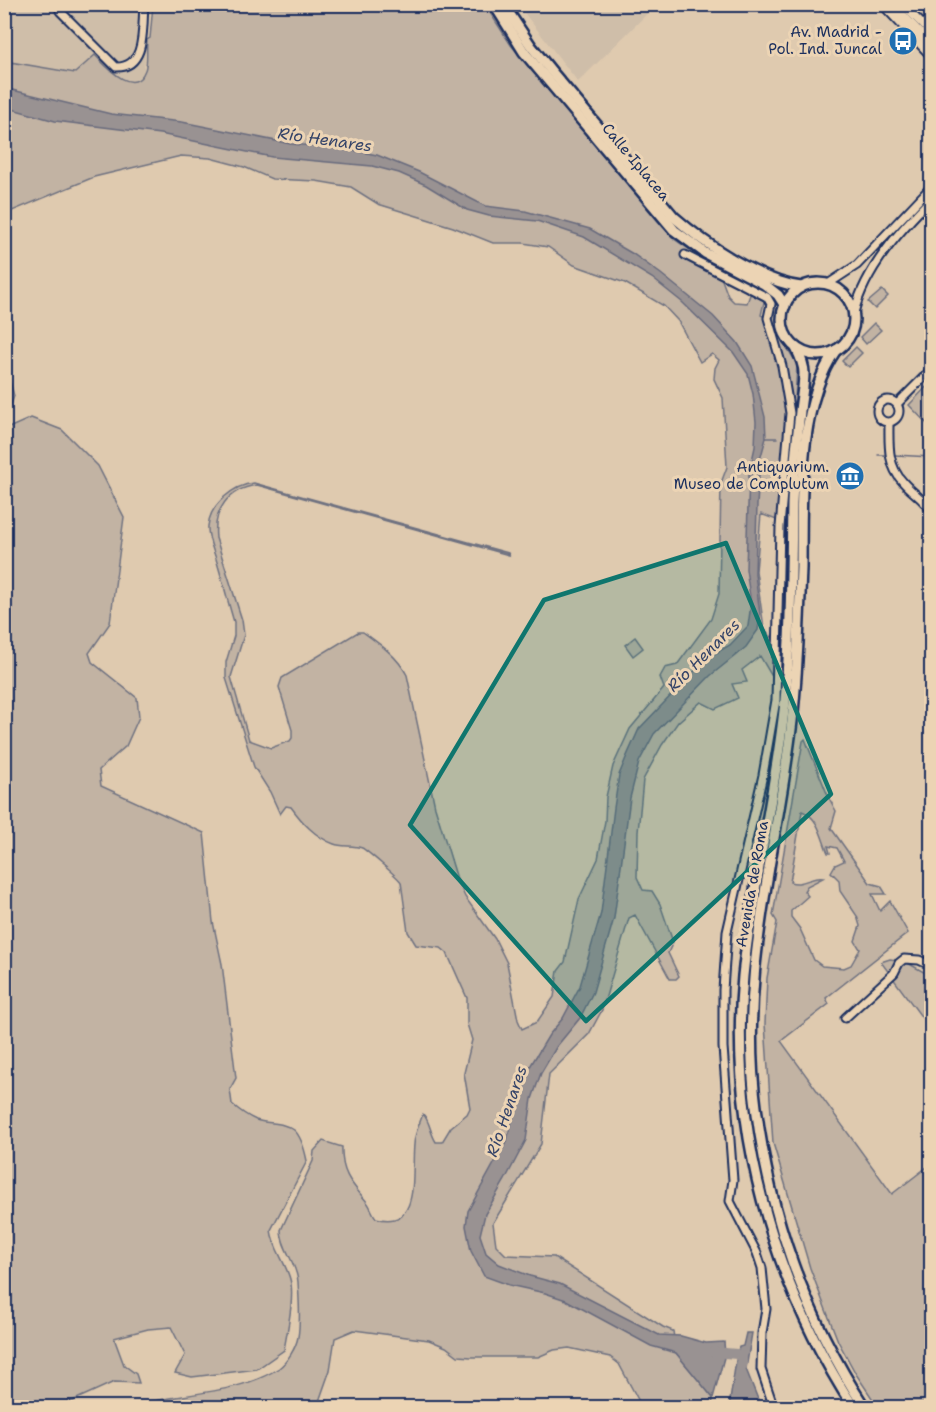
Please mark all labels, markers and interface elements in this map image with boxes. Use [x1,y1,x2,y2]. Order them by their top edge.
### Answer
place label: Av. Madrid - Pol. Ind. Juncal [768,22,882,59]
bus stop icon: Av. Madrid - Pol. Ind. Juncal [887,25,919,57]
street label: Calle Iplacea [598,119,675,206]
water label: Río Henares [276,122,373,157]
place label: Antiquarium. Museo de Complutum [674,457,829,494]
museum icon: Antiquarium. Museo de Complutum [834,460,866,492]
water label: Río Henares [662,614,744,696]
street label: Avenida de Roma [731,819,773,949]
water label: Río Henares [481,1063,532,1159]

